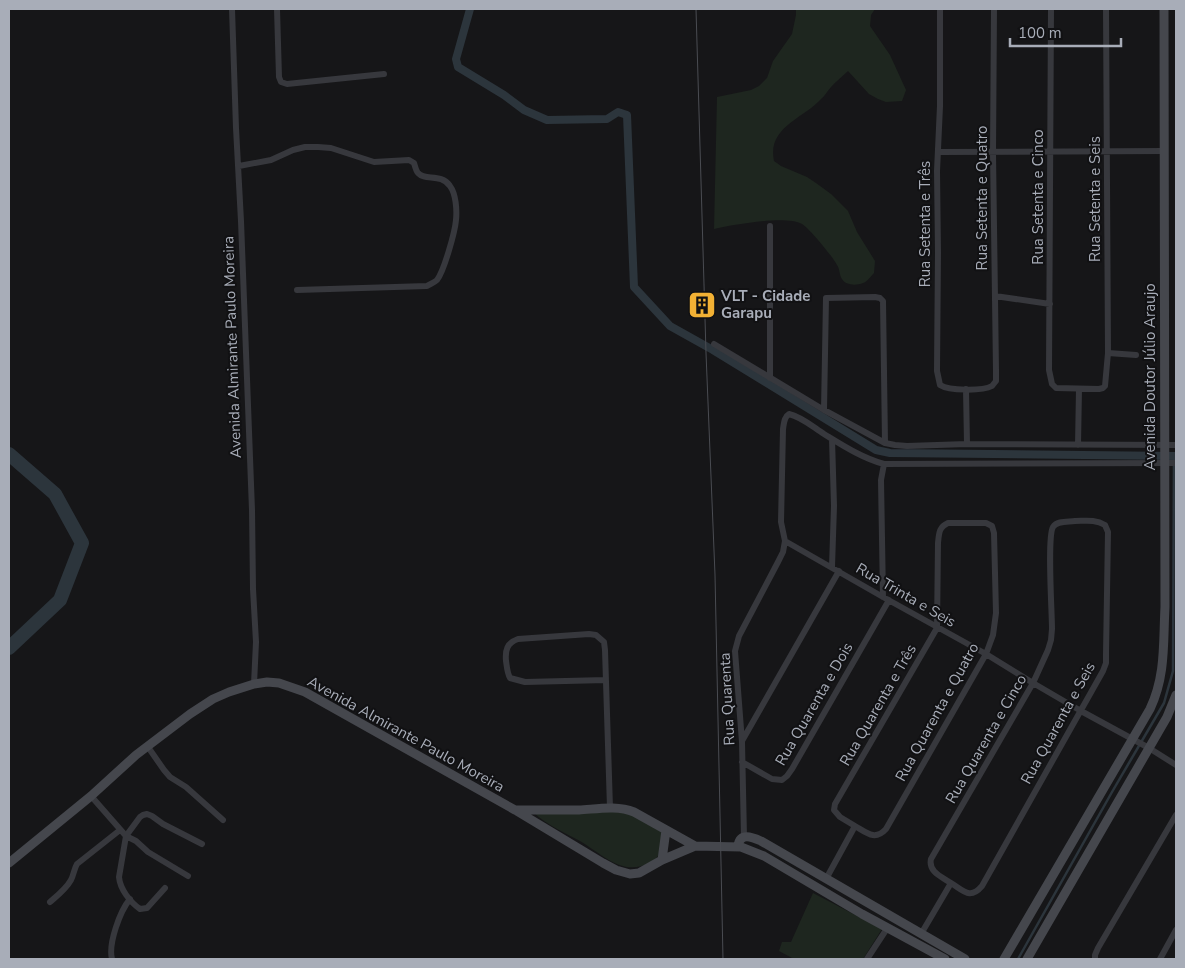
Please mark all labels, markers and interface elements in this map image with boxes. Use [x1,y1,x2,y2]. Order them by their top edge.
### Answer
scale bar [1010,15,1121,47]
text: 100 m [1018,23,1062,43]
street label: Rua Setenta e Quatro [972,126,992,270]
street label: Rua Setenta e Cinco [1028,129,1048,265]
street label: Rua Setenta e Seis [1085,136,1105,262]
street label: Rua Setenta e Três [915,161,935,287]
street label: Avenida Almirante Paulo Moreira [218,236,246,458]
street label: Avenida Doutor Júlio Araujo [1140,283,1160,471]
place label: VLT - Cidade Garapu [720,286,810,323]
building icon: VLT - Cidade Garapu [687,290,717,320]
street label: Rua Trinta e Seis [852,558,960,632]
street label: Rua Quarenta e Dois [771,639,857,769]
street label: Rua Quarenta e Quatro [891,639,983,785]
street label: Rua Quarenta e Três [835,641,921,769]
street label: Rua Quarenta [715,652,739,746]
street label: Rua Quarenta e Seis [1016,658,1100,788]
street label: Avenida Almirante Paulo Moreira [304,671,508,797]
street label: Rua Quarenta e Cinco [941,671,1031,807]

